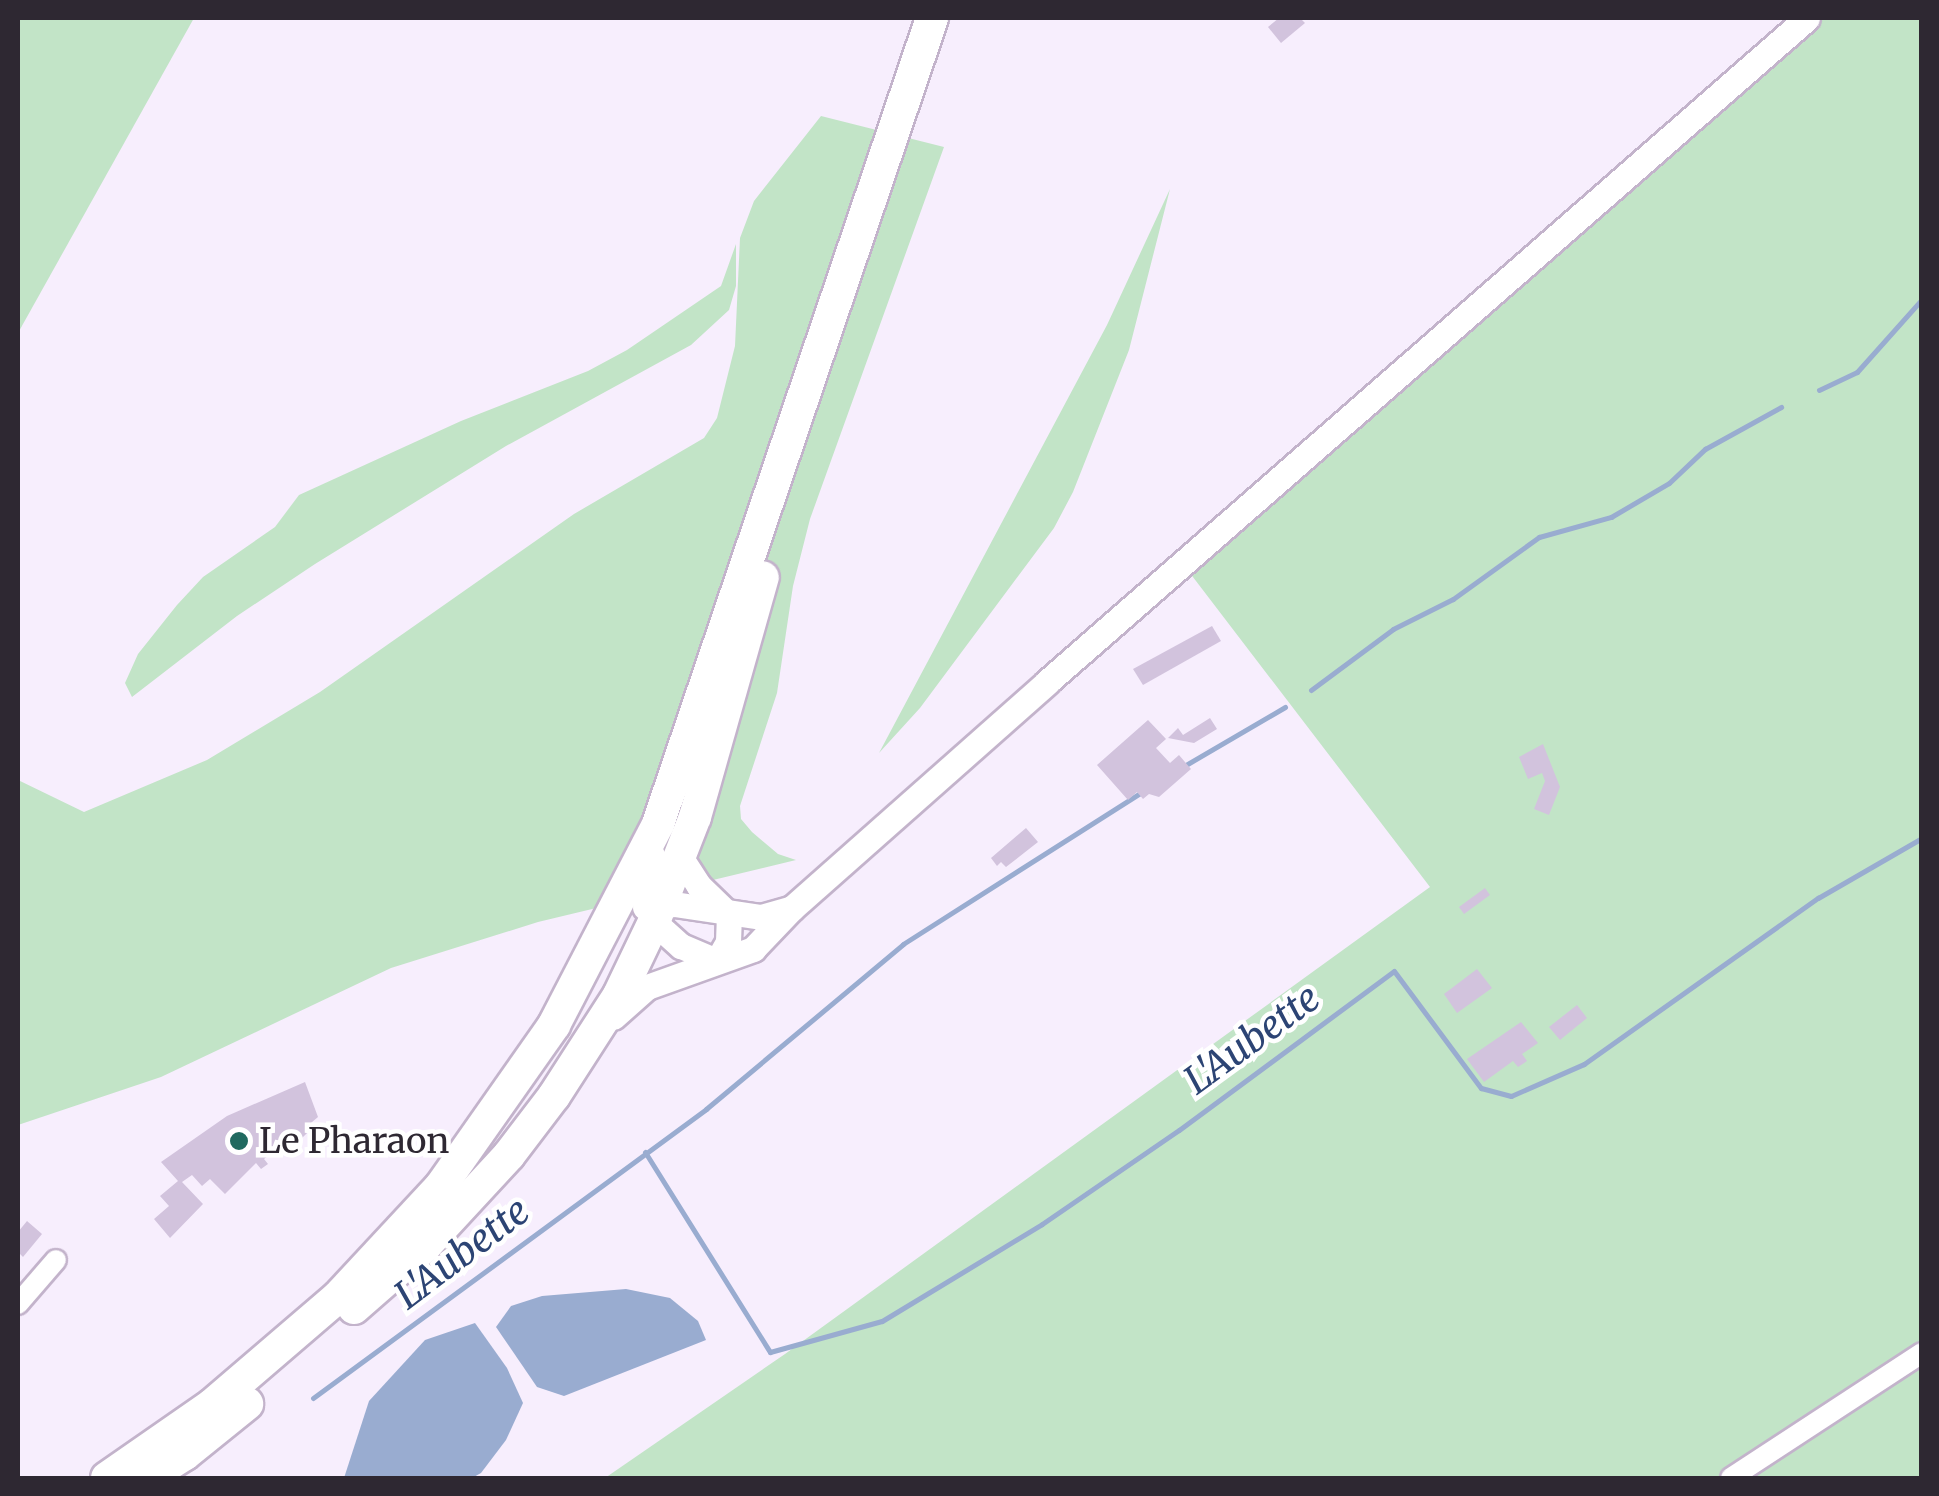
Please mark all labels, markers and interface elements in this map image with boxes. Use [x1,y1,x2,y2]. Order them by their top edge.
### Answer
water label: L'Aubette [1176,975,1328,1103]
place label: Le Pharaon [259,1120,450,1162]
marker: Le Pharaon [228,1130,250,1152]
water label: L'Aubette [386,1188,538,1318]

